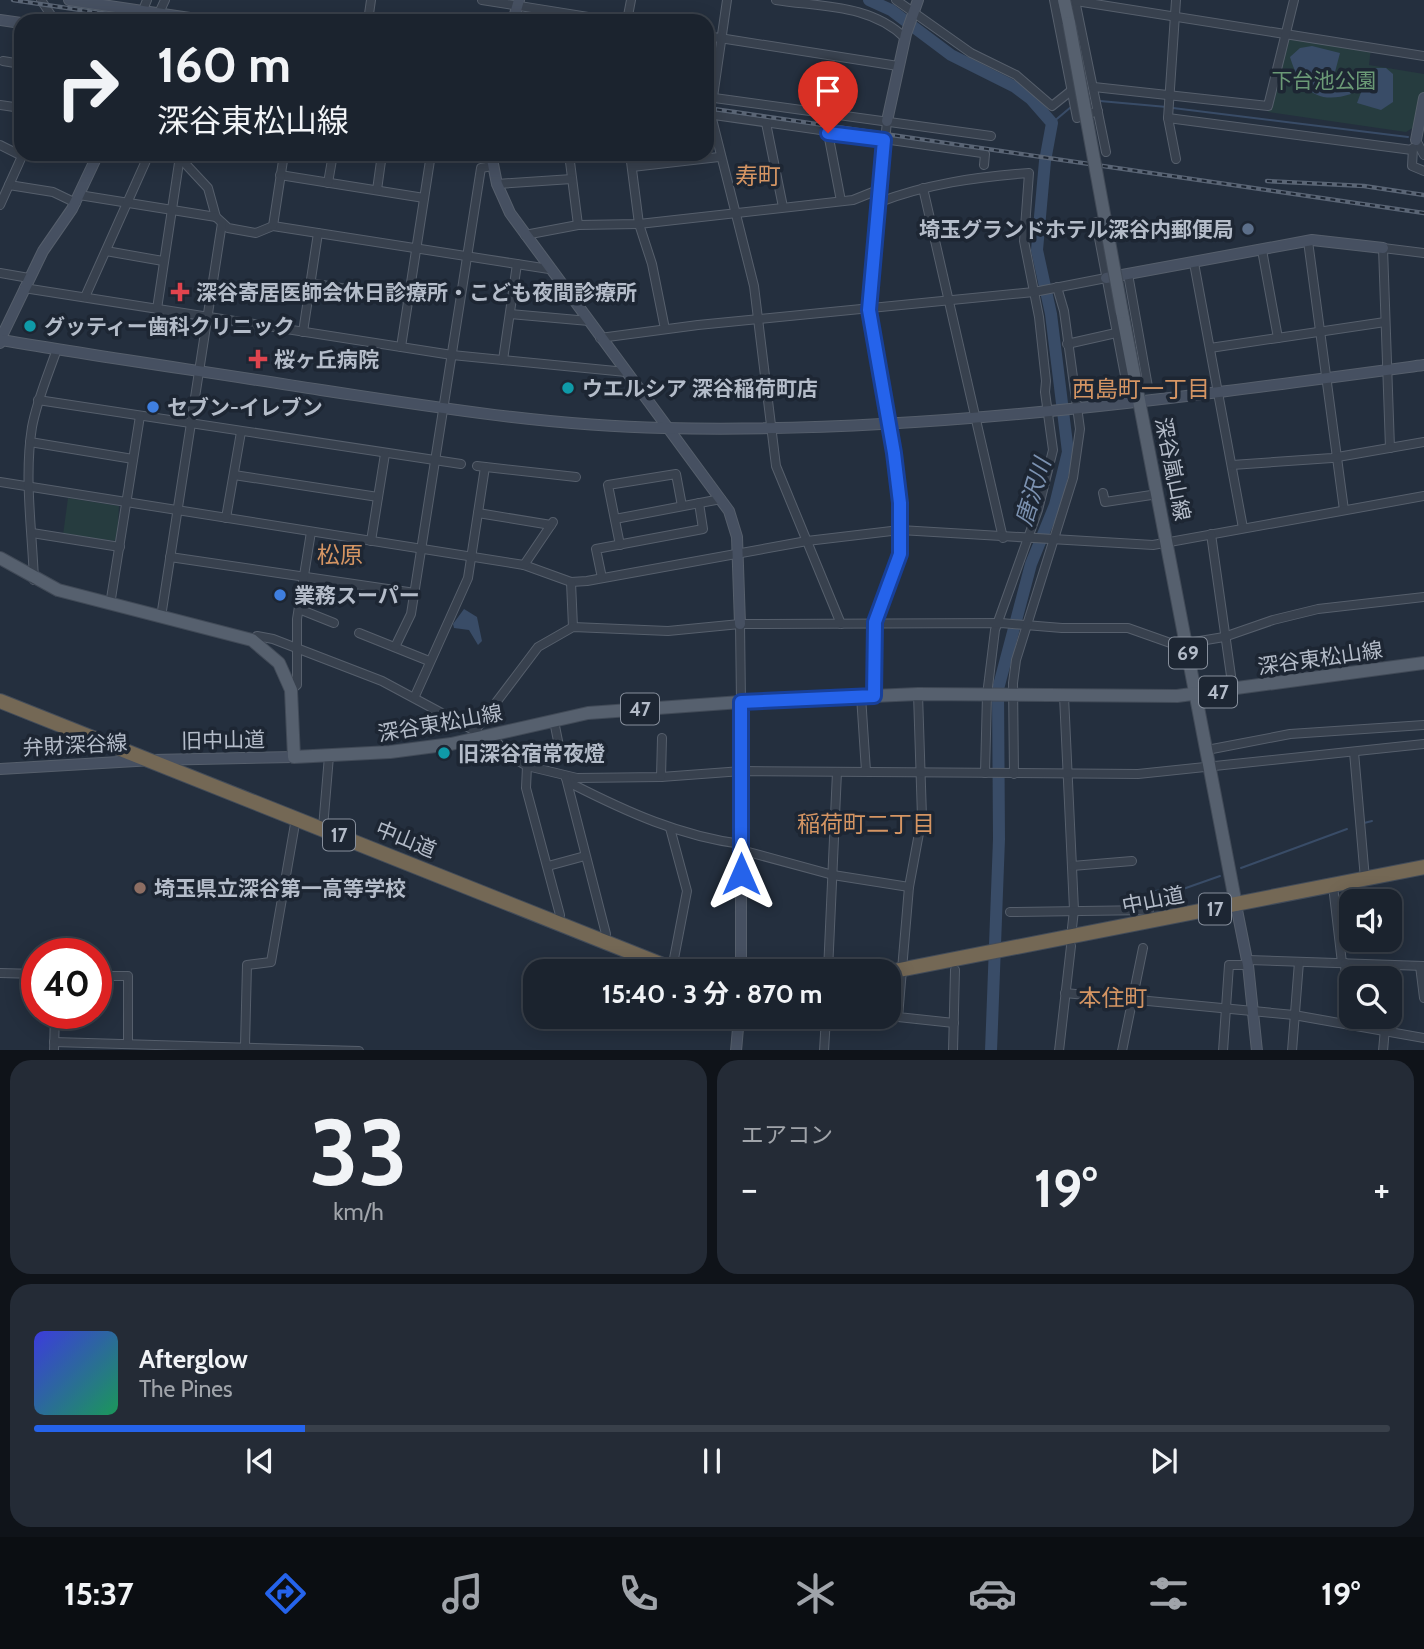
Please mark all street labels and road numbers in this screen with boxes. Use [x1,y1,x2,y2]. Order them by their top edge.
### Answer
street label: 深谷嵐山線 [1151,415,1195,523]
street label: 深谷東松山線 [1256,637,1384,679]
road number: 69 [1169,638,1207,668]
road number: 47 [1199,677,1237,708]
road number: 47 [621,694,659,724]
street label: 深谷東松山線 [376,700,504,746]
street label: 旧中山道 [181,727,265,753]
street label: 弁財深谷線 [22,730,128,760]
street label: 中山道 [372,816,440,862]
road number: 17 [323,820,355,850]
street label: 中山道 [1120,882,1186,918]
road number: 17 [1199,894,1231,925]

